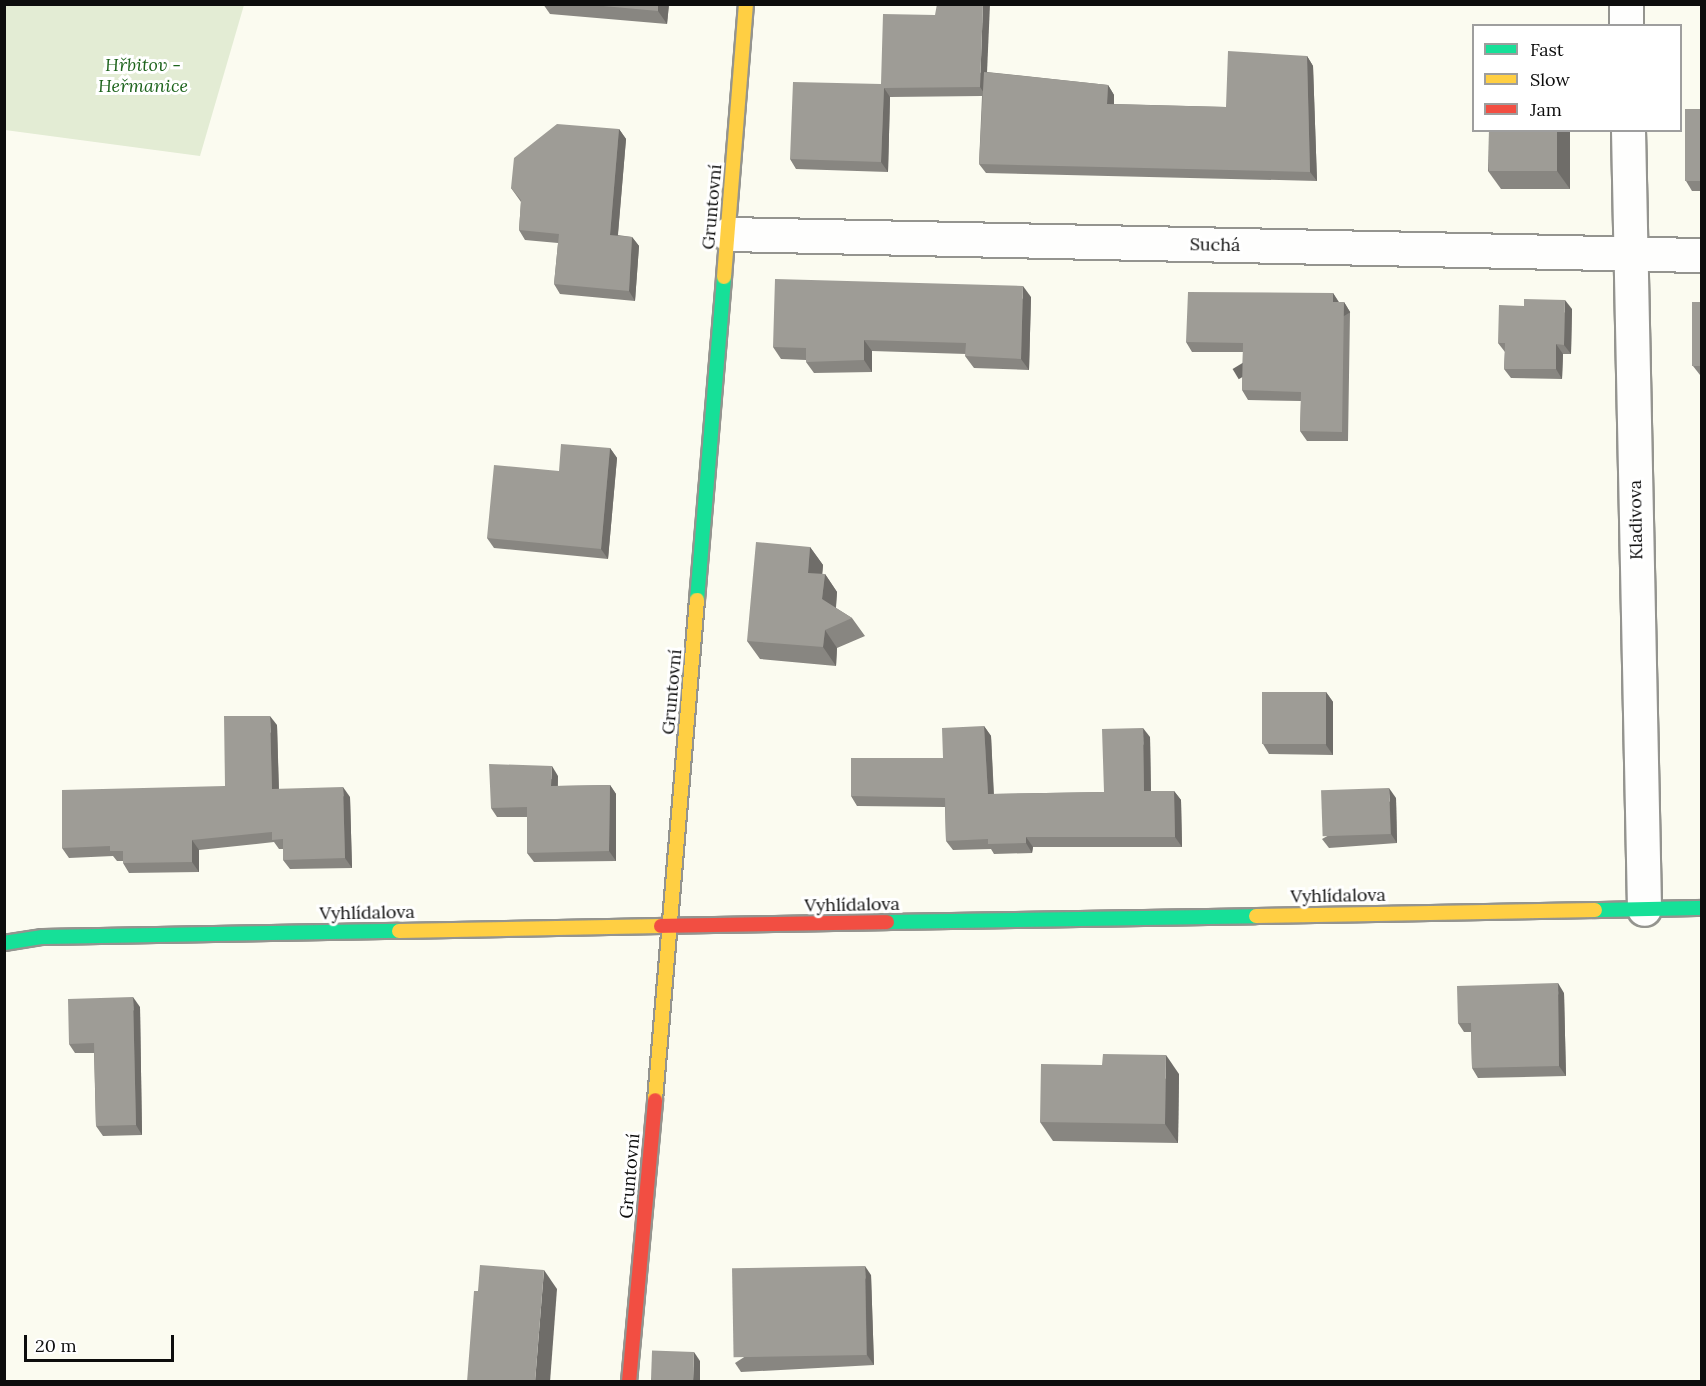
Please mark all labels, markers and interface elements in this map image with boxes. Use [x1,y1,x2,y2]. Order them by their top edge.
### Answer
legend [1472,24,1682,132]
text: Fast [1530,38,1564,61]
park label: Hřbitov - Heřmanice [98,55,188,98]
text: Slow [1530,68,1570,91]
text: Jam [1530,98,1562,121]
street label: Gruntovní [698,163,726,251]
street label: Suchá [1190,234,1240,256]
street label: Kladivova [1625,480,1647,560]
street label: Gruntovní [658,648,686,736]
street label: Vyhlídalova [1290,884,1386,908]
street label: Vyhlídalova [804,893,900,917]
street label: Vyhlídalova [319,901,415,925]
street label: Gruntovní [616,1132,644,1220]
scale bar [27,1323,177,1361]
text: 20 m [35,1334,77,1357]

